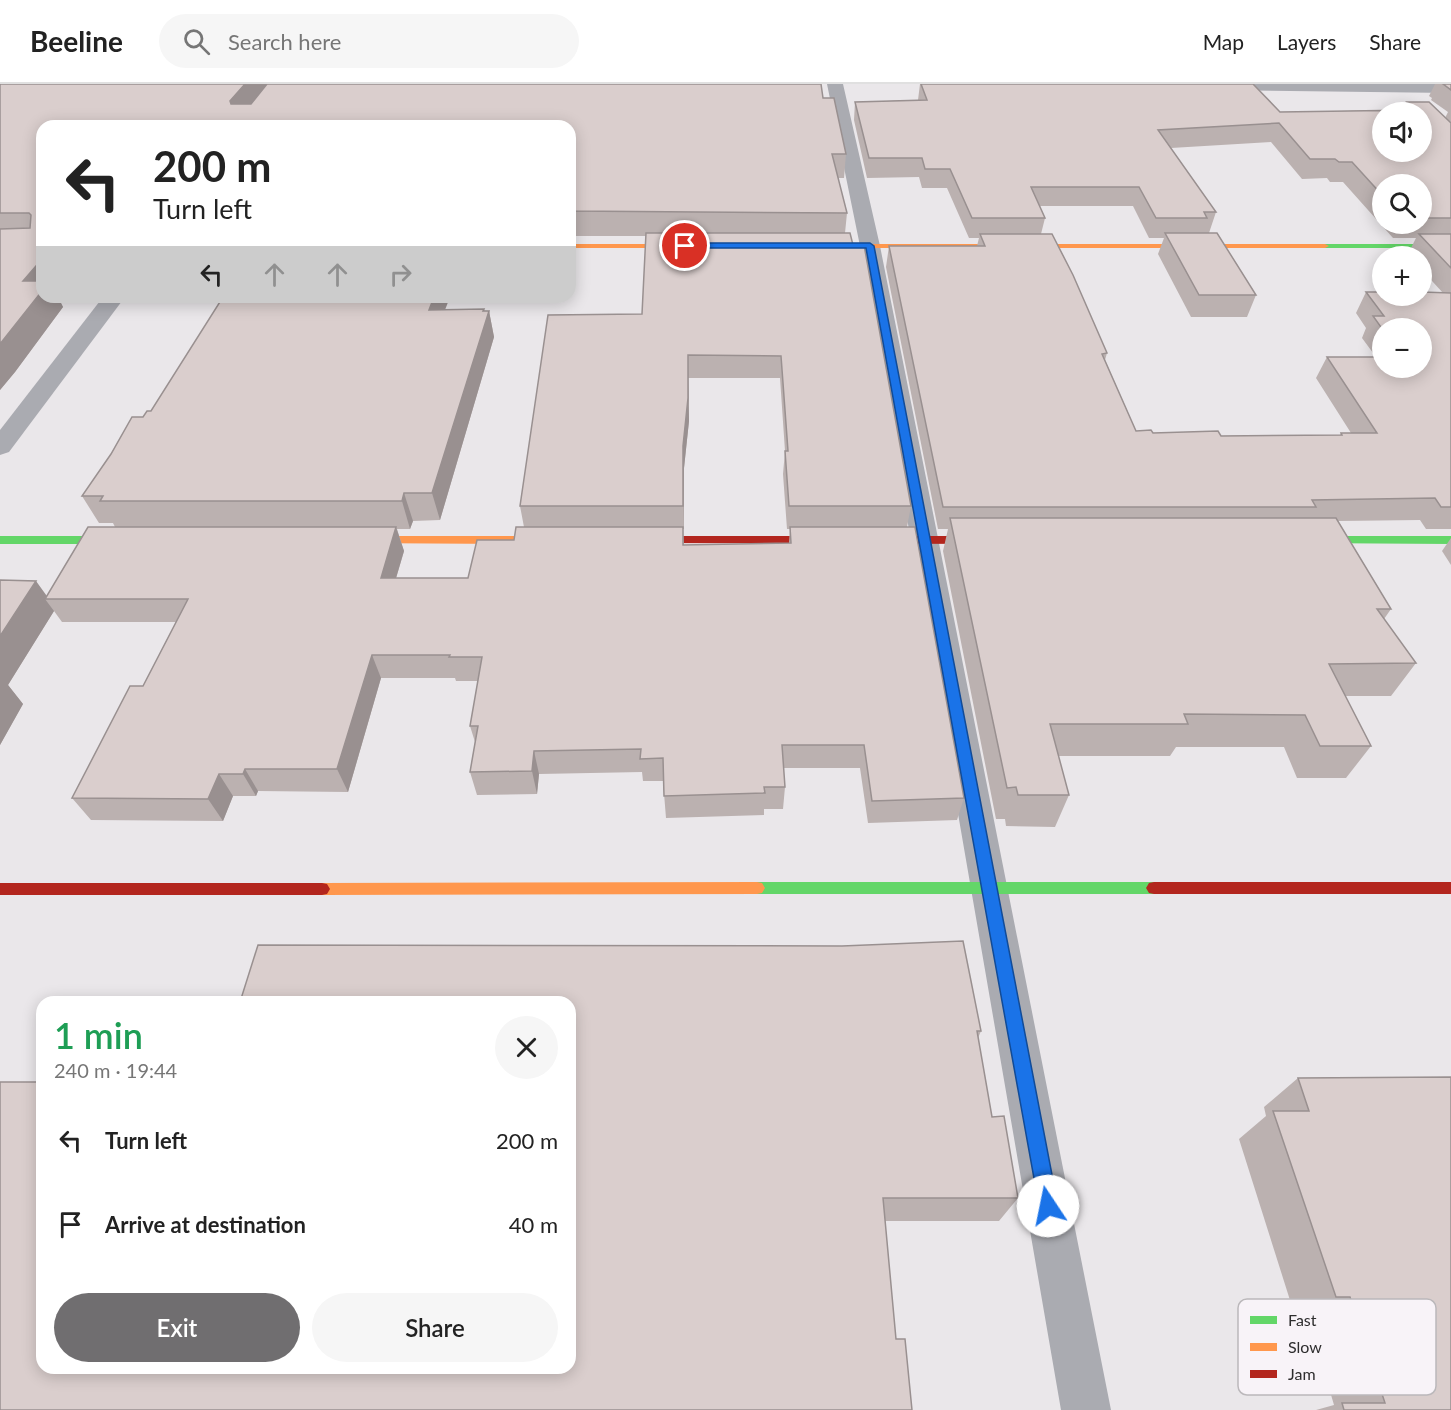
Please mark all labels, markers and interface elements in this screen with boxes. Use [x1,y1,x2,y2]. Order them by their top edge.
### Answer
search box [159,14,579,68]
text: Beeline [30,24,123,58]
icon: search [180,25,213,58]
text: Search here [228,28,341,55]
text: Map [1203,29,1244,54]
text: Layers [1277,29,1336,54]
text: Share [1369,29,1421,54]
map controls [1372,102,1432,378]
button: sound [1372,102,1432,162]
text: 200 m [153,141,271,191]
icon: left [54,144,132,222]
button: search [1372,174,1432,234]
text: Turn left [153,192,252,225]
pin [659,220,710,271]
icon: arrive [668,229,701,262]
button: + [1372,246,1432,306]
icon: left [195,258,228,291]
icon: ahead [258,258,291,291]
icon: ahead [321,258,354,291]
icon: right [384,258,417,291]
button: − [1372,318,1432,378]
text: 1 min [54,1013,143,1057]
button: close [495,1016,558,1079]
text: 240 m · 19:44 [54,1058,177,1082]
icon: left [54,1124,87,1157]
text: Turn left [105,1127,187,1154]
text: 200 m [496,1127,558,1154]
position arrow [1016,1174,1080,1238]
icon: arrive [54,1208,87,1241]
text: Arrive at destination [105,1211,306,1238]
text: 40 m [509,1211,558,1238]
button: Exit [54,1293,300,1362]
button: Share [312,1293,558,1362]
legend [1238,1299,1436,1395]
text: Fast [1288,1310,1317,1329]
text: Slow [1288,1337,1322,1356]
text: Jam [1288,1364,1316,1383]

